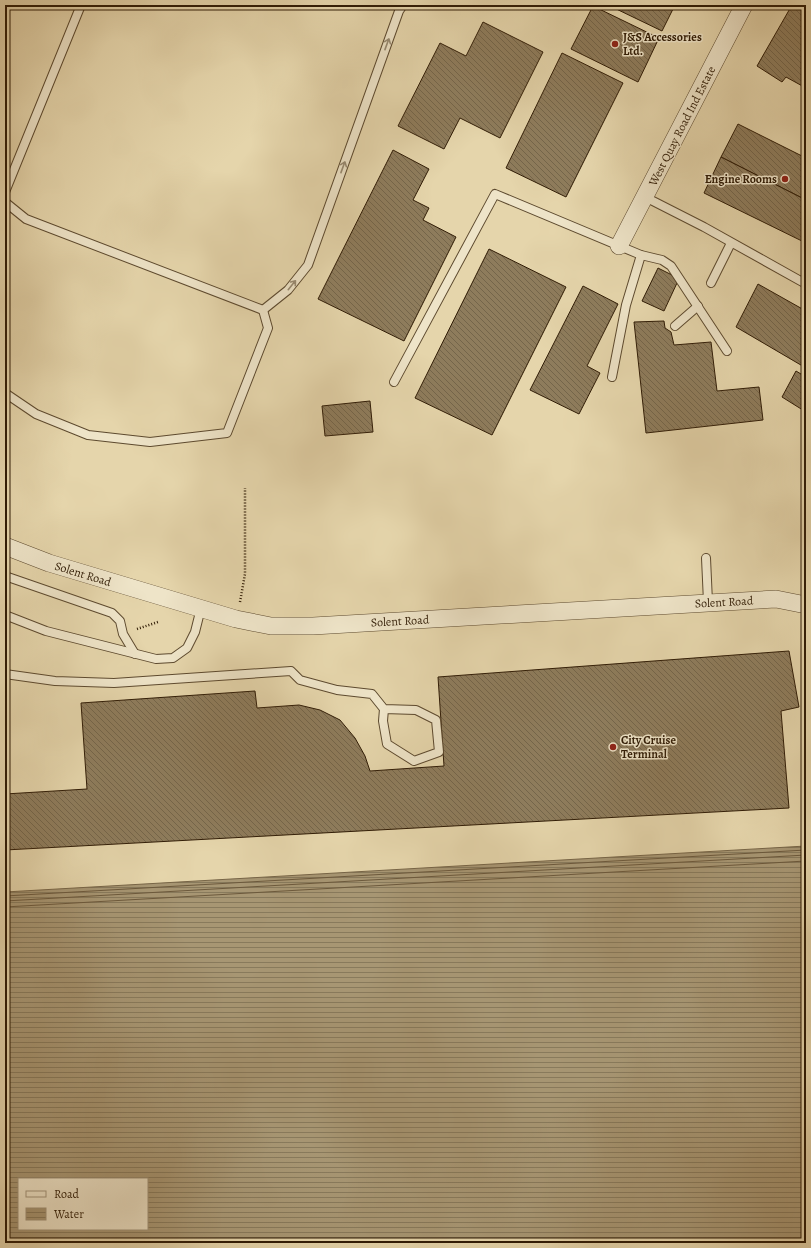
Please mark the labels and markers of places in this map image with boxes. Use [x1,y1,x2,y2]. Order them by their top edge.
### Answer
place label: J&S Accessories Ltd. [623,29,702,59]
marker: J&S Accessories Ltd. [610,39,620,49]
place label: Engine Rooms [705,171,777,187]
marker: Engine Rooms [780,174,790,184]
place label: City Cruise Terminal [621,732,676,762]
marker: City Cruise Terminal [608,742,618,752]

